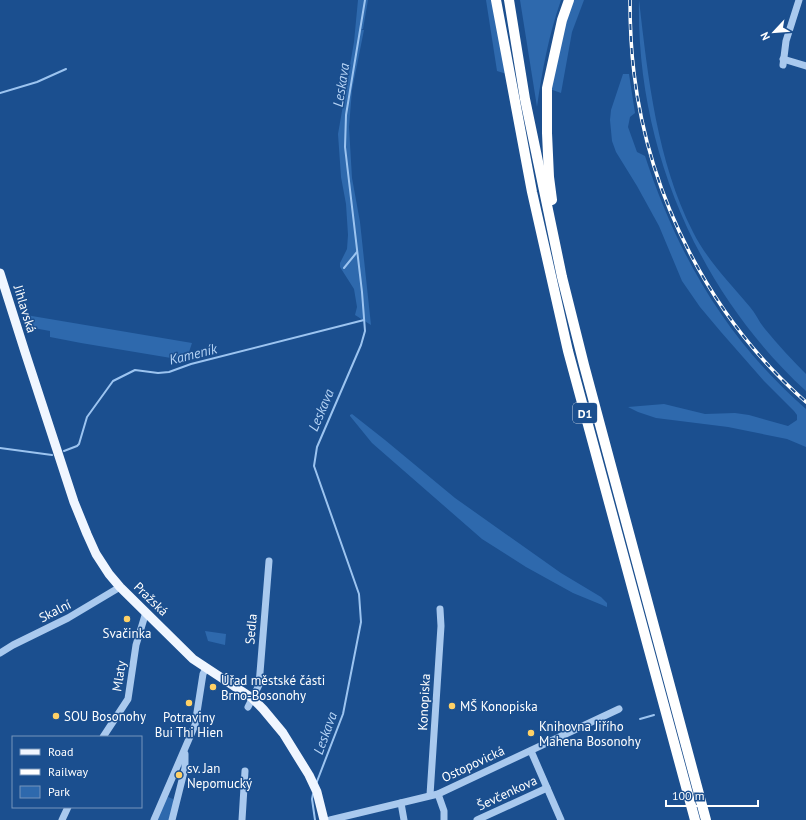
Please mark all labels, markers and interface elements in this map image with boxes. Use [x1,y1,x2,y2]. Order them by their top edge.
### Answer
north arrow [754,12,794,52]
text: N [757,30,773,43]
water label: Leskava [329,62,353,108]
street label: Jihlavská [9,282,40,335]
water label: Kameník [167,339,220,369]
water label: Leskava [304,386,338,434]
road number: D1 [573,403,597,423]
street label: Pražská [130,578,172,620]
street label: Skalní [36,595,74,626]
street label: Sedla [241,613,261,645]
marker: Svačinka [122,614,132,624]
place label: Svačinka [103,625,151,642]
street label: Mlaty [108,659,130,693]
place label: Úřad městské části Brno-Bosonohy [221,672,325,704]
street label: Konopiska [414,673,434,731]
marker: Úřad městské části Brno-Bosonohy [208,682,218,692]
marker: Potraviny Bui Thi Hien [184,698,194,708]
place label: MŠ Konopiska [460,698,538,715]
marker: MŠ Konopiska [447,701,457,711]
place label: SOU Bosonohy [64,708,146,725]
place label: Potraviny Bui Thi Hien [155,709,223,741]
water label: Leskava [309,709,341,757]
marker: SOU Bosonohy [51,711,61,721]
place label: Knihovna Jiřího Mahena Bosonohy [539,718,641,750]
marker: Knihovna Jiřího Mahena Bosonohy [526,728,536,738]
legend [12,736,142,808]
street label: Ostopovická [439,742,507,786]
text: Road [48,744,73,759]
place label: sv. Jan Nepomucký [187,760,252,792]
text: Railway [48,764,88,779]
marker: sv. Jan Nepomucký [174,770,184,780]
street label: Ševčenkova [474,772,540,814]
scale bar [666,782,758,808]
text: Park [48,784,70,799]
text: 100 m [672,788,705,803]

